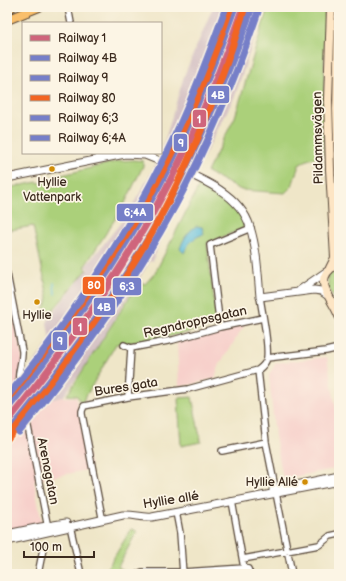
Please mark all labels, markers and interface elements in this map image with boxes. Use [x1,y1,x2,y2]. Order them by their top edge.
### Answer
legend [22,22,162,154]
text: Railway 1 [58,31,106,46]
text: Railway 4B [58,51,117,66]
text: Railway 9 [58,71,108,86]
line badge: 4B [207,85,230,104]
text: 4B [211,89,225,102]
text: Railway 80 [58,91,116,106]
street label: Pildammsvägen [309,91,327,185]
line badge: 1 [192,109,207,128]
text: Railway 6;3 [58,111,119,126]
text: 1 [197,113,201,126]
text: Railway 6;4A [58,131,127,146]
line badge: 9 [173,133,188,152]
text: 9 [178,137,184,150]
marker: Hyllie Vattenpark [47,164,57,174]
place label: Hyllie Vattenpark [23,175,81,205]
line badge: 6;4A [116,203,154,222]
text: 6;4A [124,206,146,219]
line badge: 80 [82,276,105,295]
line badge: 6;3 [112,277,142,296]
text: 80 [87,279,101,292]
text: 6;3 [119,280,135,293]
marker: Hyllie [32,297,42,307]
line badge: 4B [93,297,116,316]
text: 4B [97,301,111,314]
street label: Regndroppsgatan [142,302,248,342]
place label: Hyllie [22,308,52,323]
line badge: 1 [72,317,88,336]
text: 1 [78,321,82,334]
line badge: 9 [52,331,68,351]
text: 9 [57,335,63,348]
street label: Bures gata [93,374,159,400]
street label: Arenagatan [34,436,62,506]
place label: Hyllie Allé [245,475,298,490]
marker: Hyllie Allé [300,477,310,487]
street label: Hyllie allé [142,488,200,512]
scale bar [24,533,94,559]
text: 100 m [30,540,62,555]

